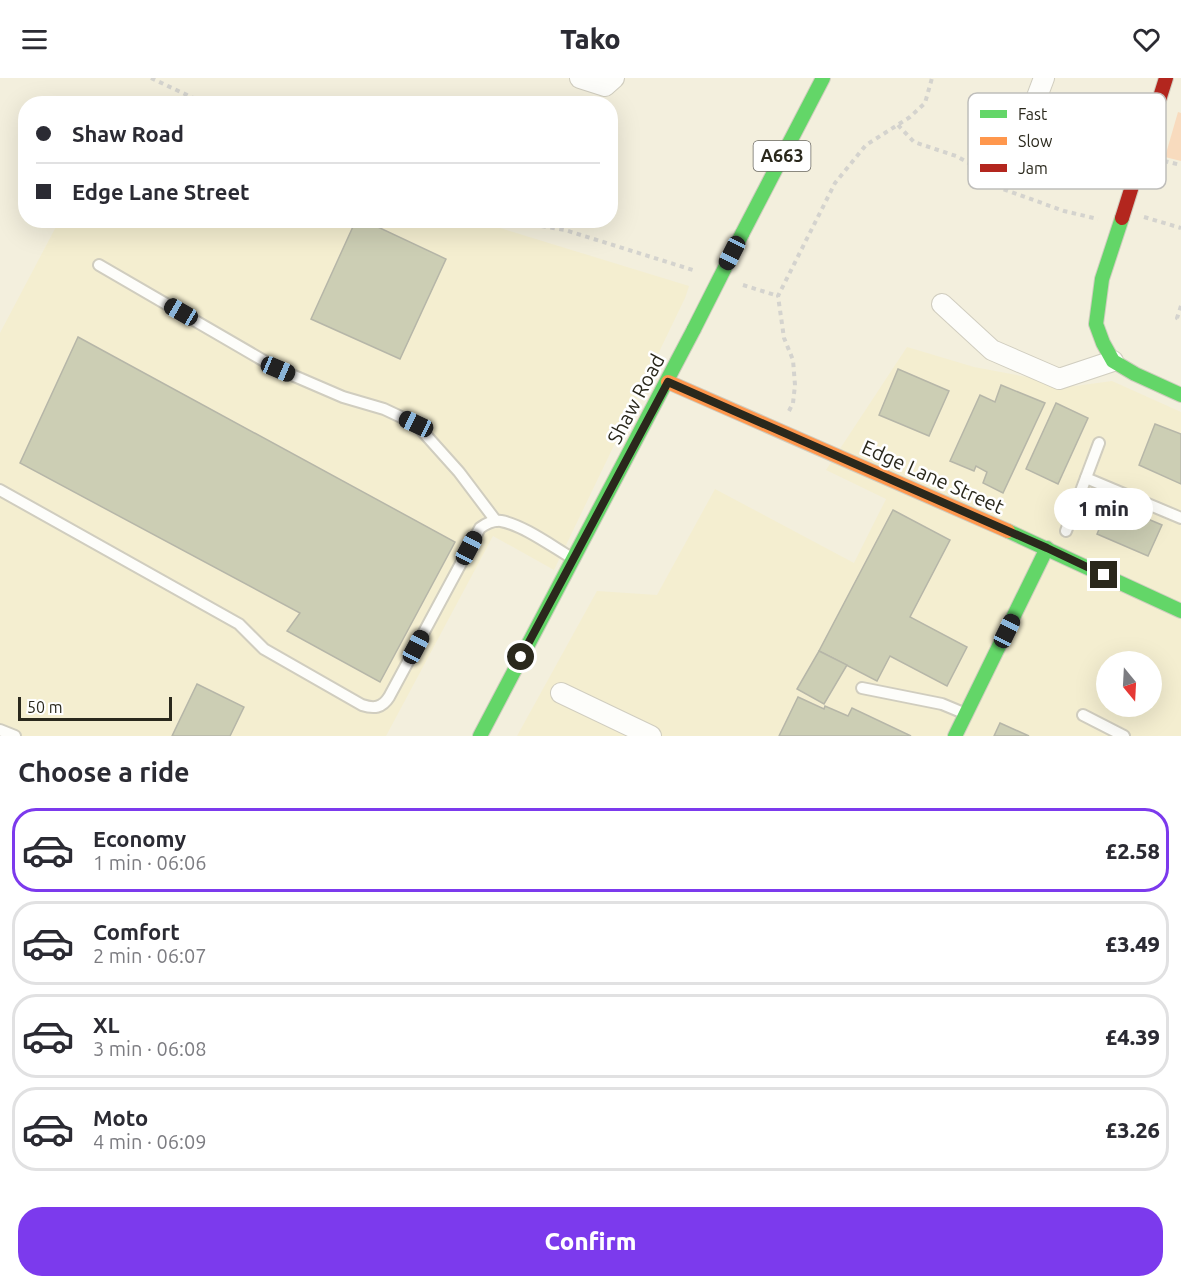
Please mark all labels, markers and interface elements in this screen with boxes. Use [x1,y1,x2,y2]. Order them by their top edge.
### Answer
icon: menu [18,23,51,56]
icon: heart [1130,23,1163,56]
text: Tako [560,24,621,54]
legend [968,93,1166,189]
text: Fast [1018,105,1048,123]
text: Shaw Road [72,121,184,146]
text: Slow [1018,132,1053,150]
road number: A663 [754,141,810,171]
text: Jam [1018,159,1048,177]
text: Edge Lane Street [72,179,250,204]
car [716,233,748,273]
car [161,295,201,329]
street label: Shaw Road [602,350,669,448]
car [258,354,298,384]
car [396,408,436,440]
street label: Edge Lane Street [859,435,1008,518]
callout: 1 min [1054,488,1154,530]
text: 1 min [1078,497,1129,520]
car [453,528,485,568]
route end [1090,561,1117,588]
car [991,611,1023,651]
car [400,627,432,667]
route start [507,643,534,670]
north arrow [1096,651,1162,717]
map controls [1096,651,1162,717]
scale bar [18,694,172,722]
text: 50 m [27,698,63,716]
text: Choose a ride [18,757,190,787]
icon: car [21,823,75,877]
text: Economy [93,826,186,851]
text: £2.58 [1105,838,1160,863]
text: 1 min · 06:06 [93,851,207,874]
icon: car [21,916,75,970]
text: Comfort [93,919,180,944]
text: £3.49 [1105,931,1160,956]
text: 2 min · 06:07 [93,944,207,967]
icon: car [21,1009,75,1063]
text: XL [93,1012,120,1037]
text: £4.39 [1105,1024,1160,1049]
text: 3 min · 06:08 [93,1037,207,1060]
icon: car [21,1102,75,1156]
text: Moto [93,1105,148,1130]
text: £3.26 [1105,1117,1160,1142]
text: 4 min · 06:09 [93,1130,207,1153]
button: Confirm [18,1207,1163,1276]

